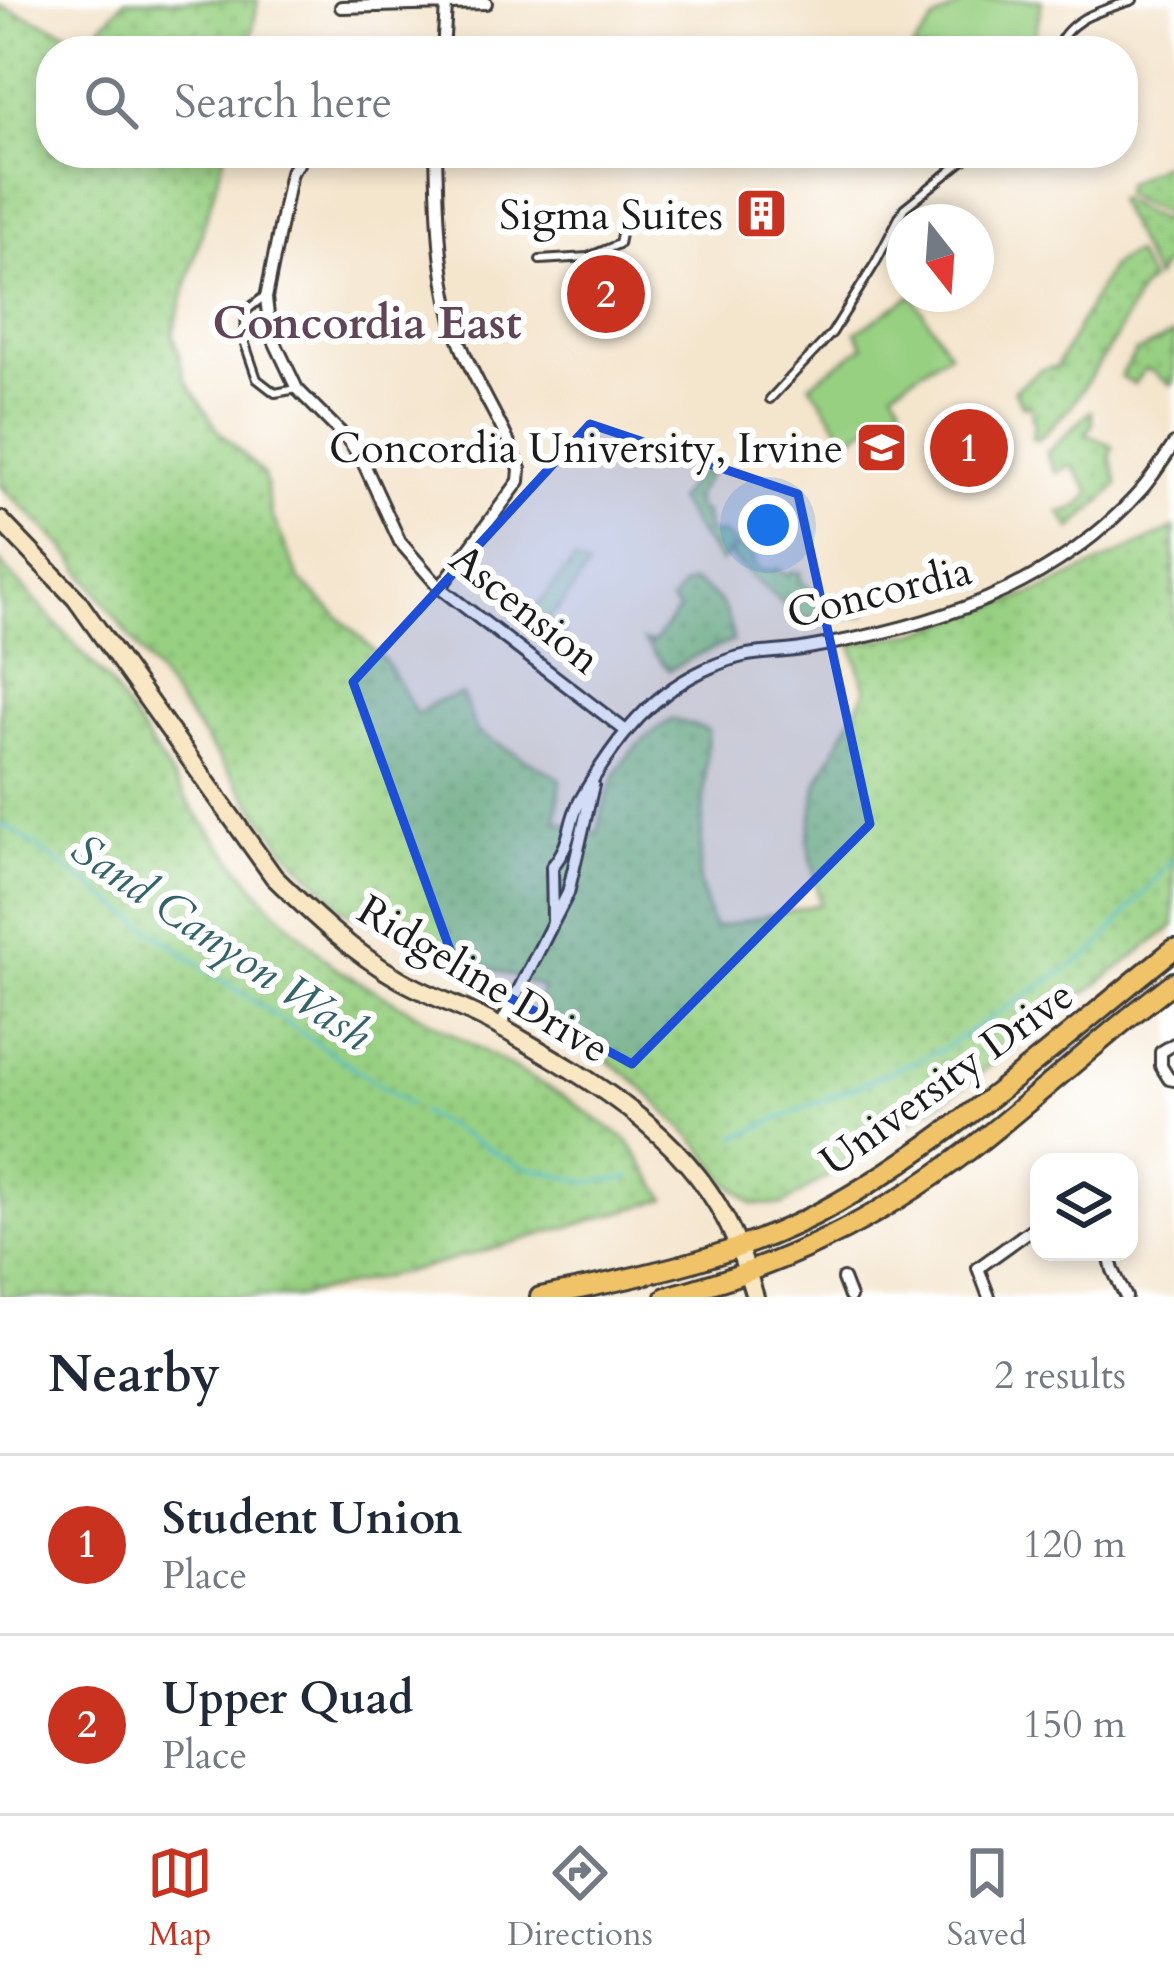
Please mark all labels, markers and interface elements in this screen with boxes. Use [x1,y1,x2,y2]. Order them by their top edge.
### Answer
search box [36,36,1138,168]
icon: search [78,69,144,135]
text: Search here [174,72,392,133]
building icon: Sigma Suites [734,186,790,242]
place label: Sigma Suites [499,187,723,244]
north arrow [886,204,994,312]
pin: 2 [567,249,645,339]
district label: Concordia East [212,293,522,354]
pin: 1 [930,403,1008,493]
school or university icon: Concordia University, Irvine [854,419,910,475]
place label: Concordia University, Irvine [329,420,843,477]
your location [738,495,798,555]
street label: Ascension [438,531,612,688]
street label: Concordia [781,542,978,643]
water label: Sand Canyon Wash [59,819,384,1066]
street label: Ridgeline Drive [347,882,620,1077]
street label: University Drive [809,967,1085,1189]
map controls [1030,1153,1138,1261]
button: layers [1030,1153,1138,1261]
text: Nearby [48,1340,220,1410]
text: 2 results [994,1349,1126,1402]
text: Student Union [162,1488,462,1549]
text: 1 [77,1518,97,1571]
text: 120 m [1023,1518,1126,1571]
text: Place [162,1549,247,1602]
text: Upper Quad [162,1668,414,1729]
text: 2 [77,1698,97,1751]
text: 150 m [1023,1698,1126,1751]
text: Place [162,1729,247,1782]
tab: Map [147,1840,213,1957]
tab: Directions [507,1840,653,1957]
tab: Saved [947,1840,1027,1957]

